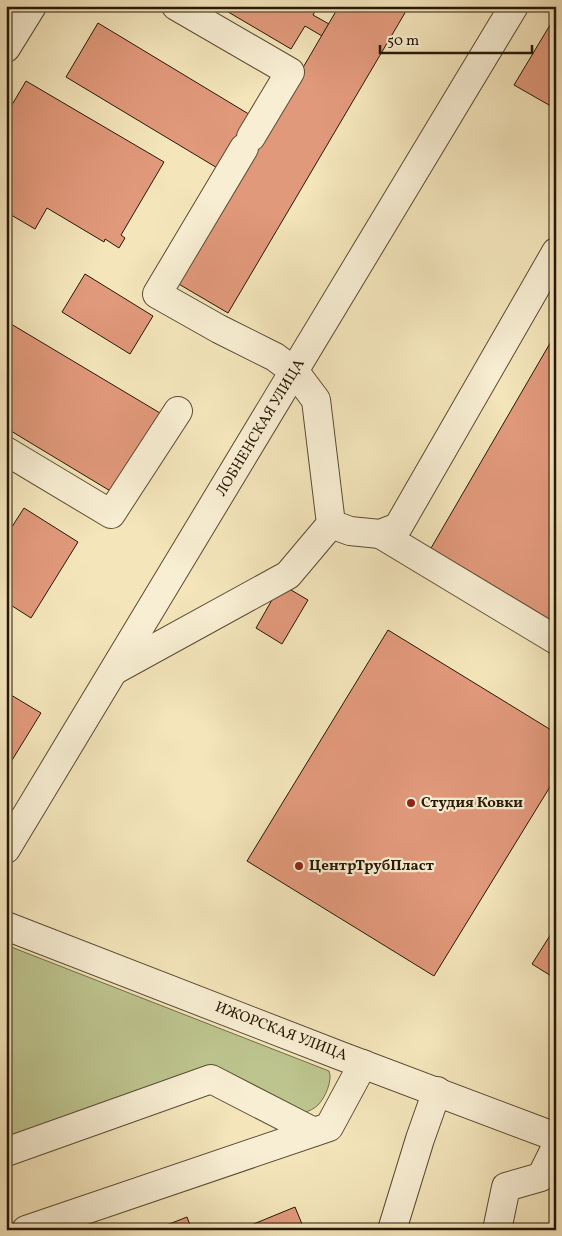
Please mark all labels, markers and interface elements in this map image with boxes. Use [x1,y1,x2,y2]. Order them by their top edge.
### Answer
scale bar [380,22,532,54]
text: 50 m [387,31,419,52]
street label: ЛОБНЕНСКАЯ УЛИЦА [212,355,311,501]
place label: Студия Ковки [421,793,523,814]
marker: Студия Ковки [405,797,417,809]
place label: ЦентрТрубПласт [309,856,435,877]
marker: ЦентрТрубПласт [293,860,305,872]
street label: ИЖОРСКАЯ УЛИЦА [212,997,351,1067]

